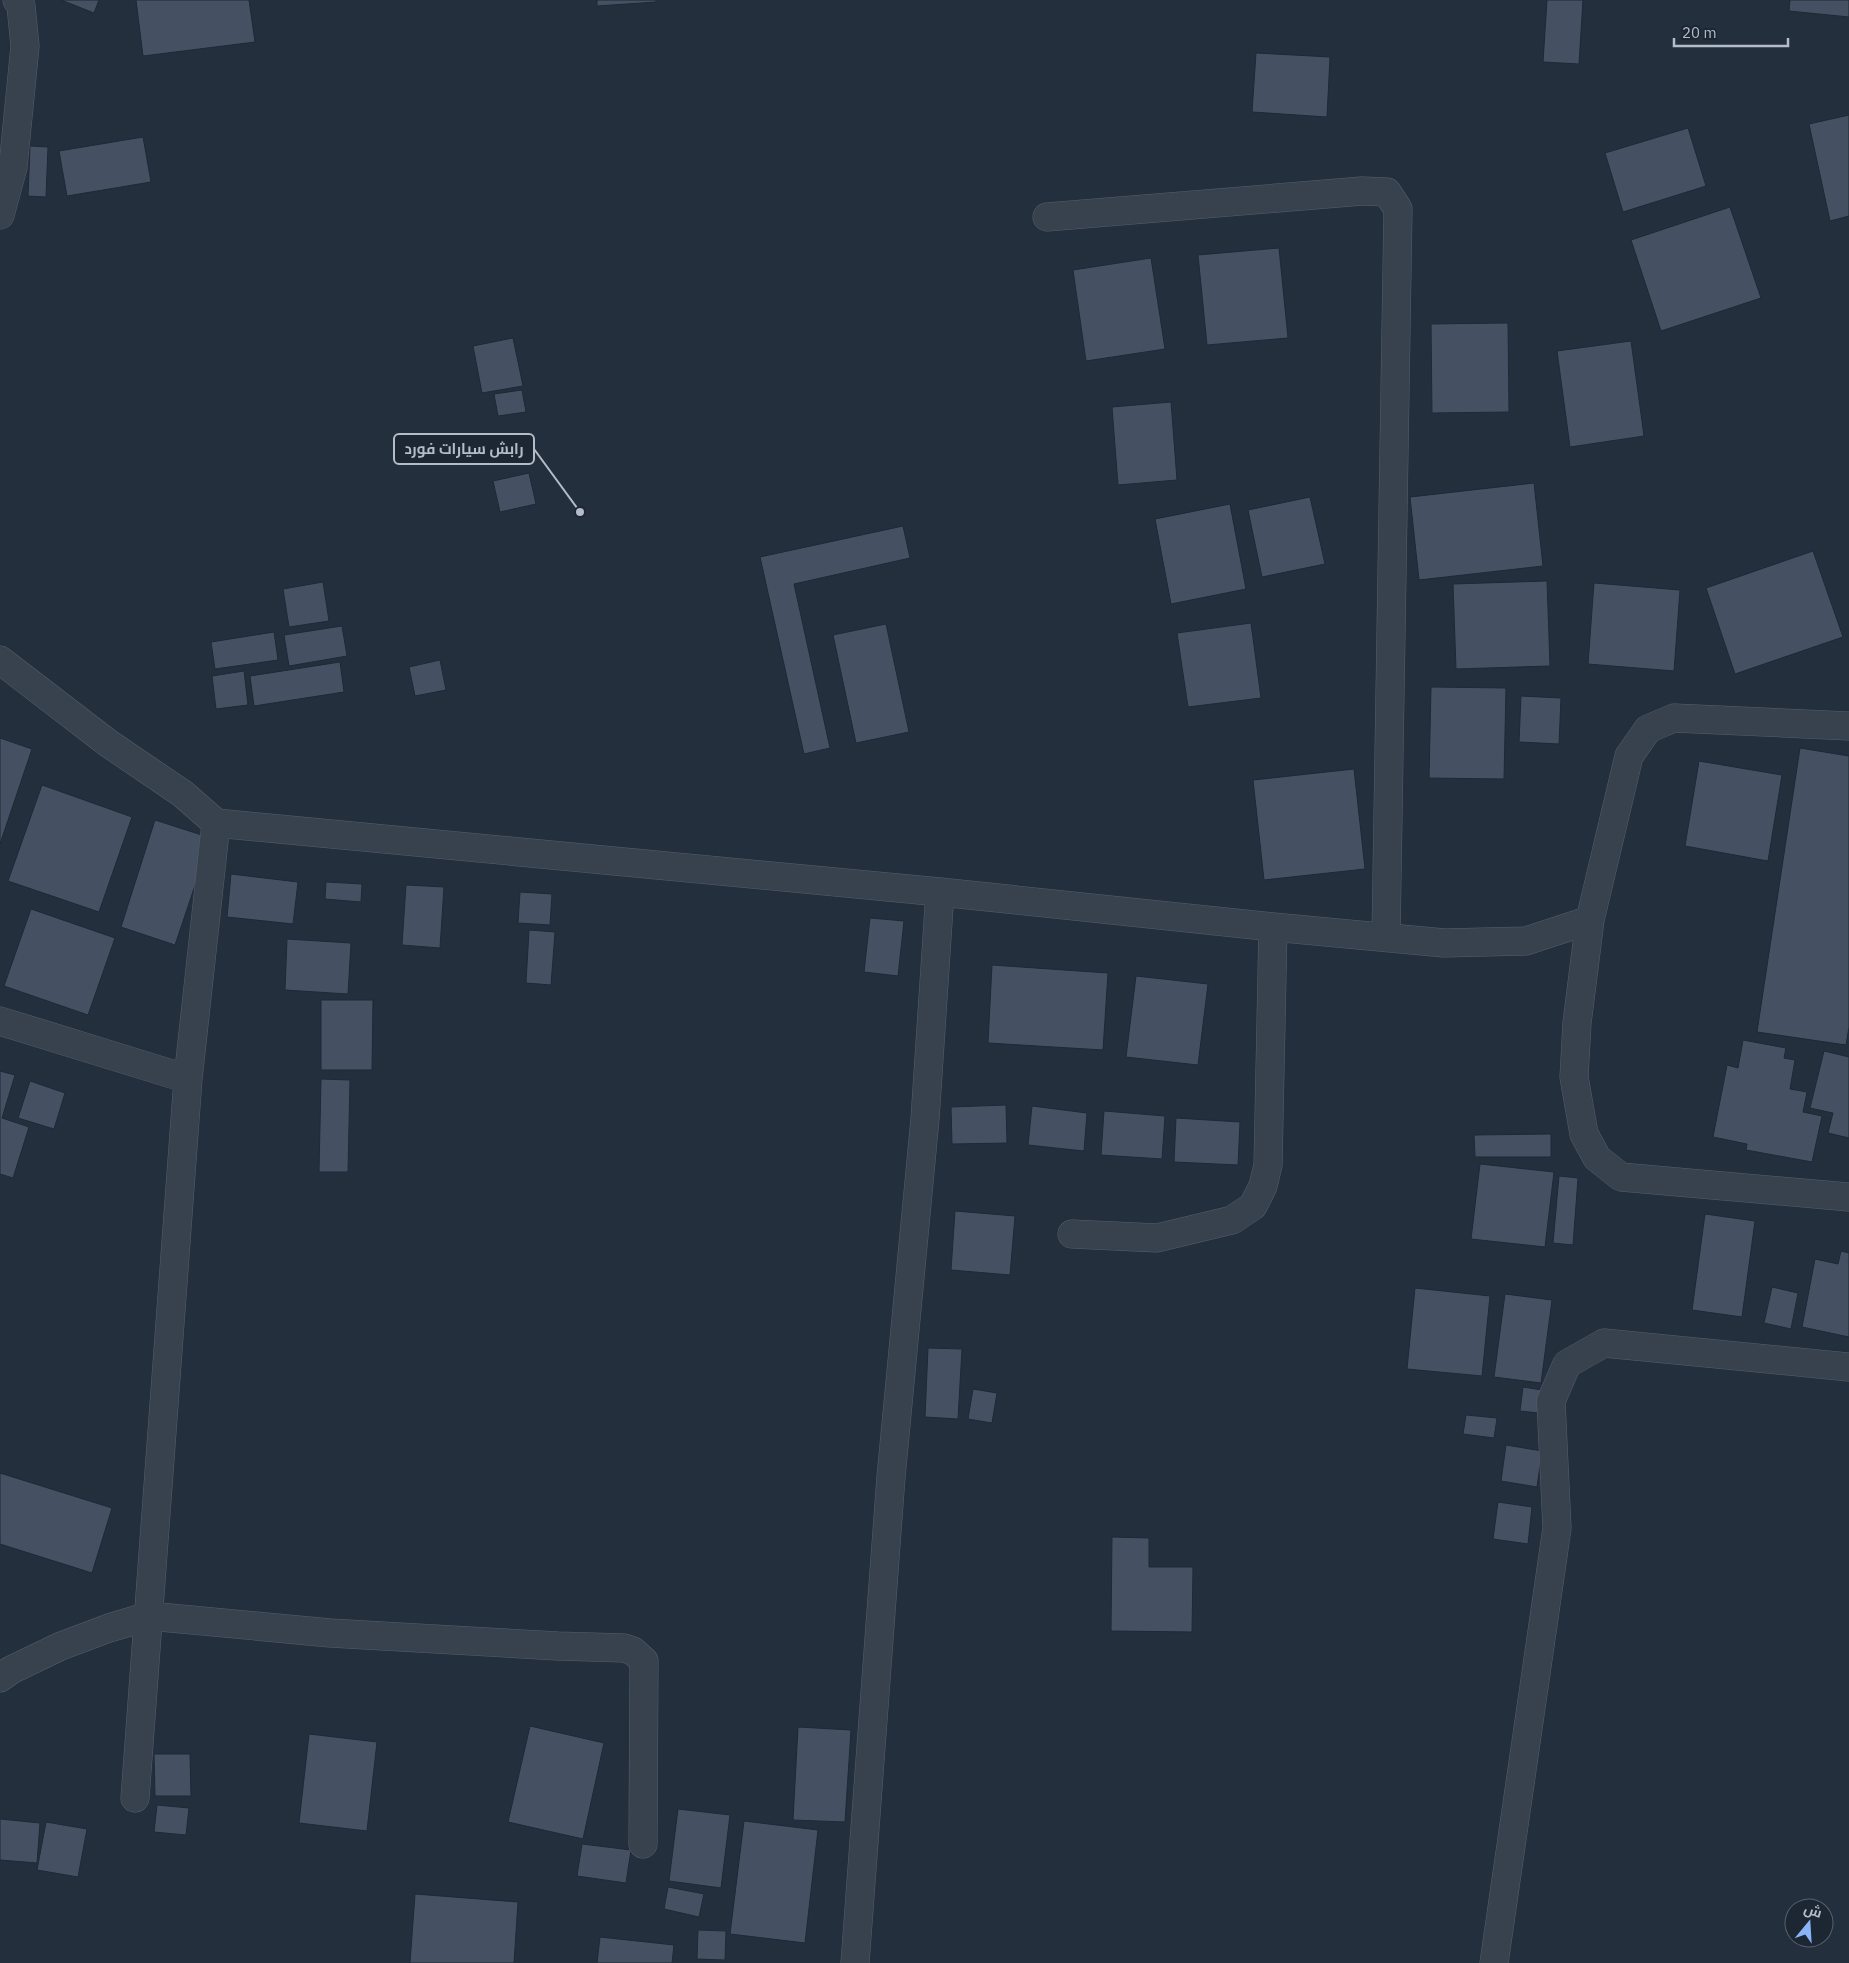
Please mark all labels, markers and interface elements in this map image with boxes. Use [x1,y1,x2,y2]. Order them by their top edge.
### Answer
scale bar [1674,15,1788,47]
text: 20 m [1682,23,1717,42]
callout: رابش سيارات فورد [394,434,534,464]
text: رابش سيارات فورد [404,439,524,458]
north arrow [1784,1898,1834,1948]
text: ش [1802,1899,1824,1922]

